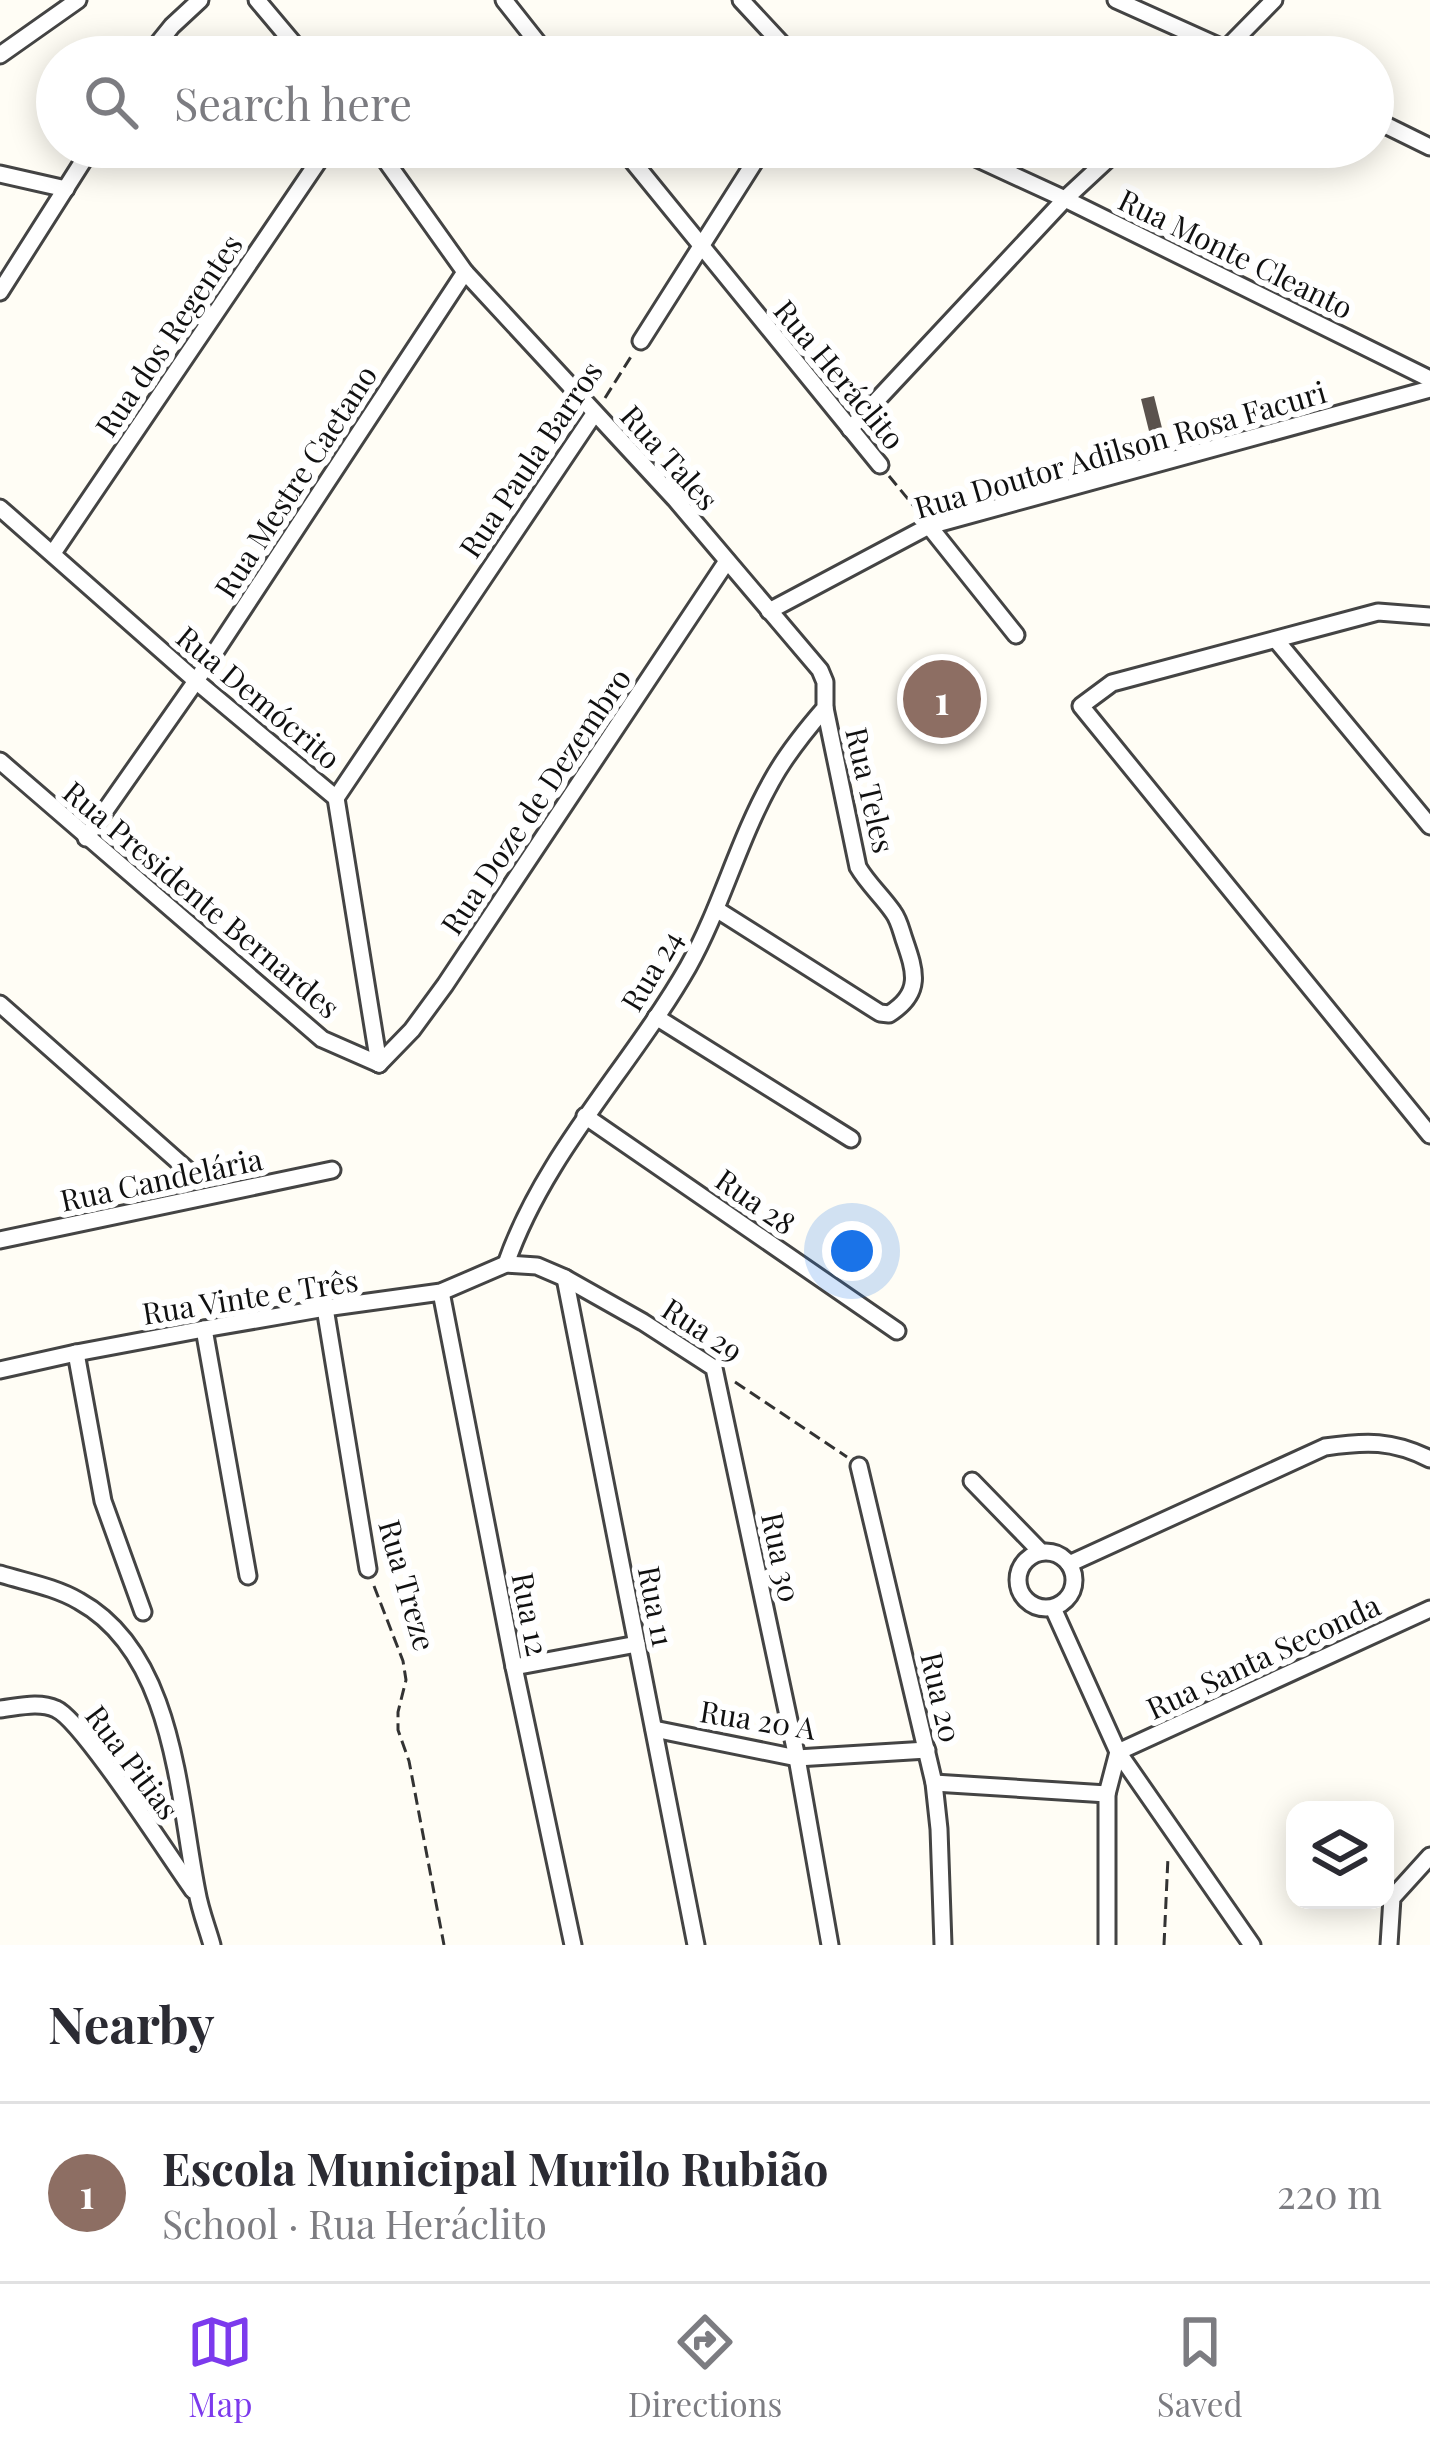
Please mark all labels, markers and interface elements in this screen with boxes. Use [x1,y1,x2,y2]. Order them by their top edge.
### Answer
search box [36,36,1394,168]
icon: search [78,69,144,135]
text: Search here [174,72,412,132]
street label: Rua Monte Cleanto [1112,179,1360,327]
street label: Rua dos Regentes [85,226,251,444]
street label: Rua Heráclito [766,291,914,457]
street label: Rua Paula Barros [449,353,611,565]
street label: Rua Mestre Caetano [205,357,385,605]
street label: Rua Doutor Adilson Rosa Facuri [909,371,1331,527]
street label: Rua Tales [612,396,728,518]
street label: Rua Demócrito [169,617,349,777]
pin: 1 [903,654,981,744]
street label: Rua Doze de Dezembro [431,660,639,942]
street label: Rua Teles [837,723,905,857]
street label: Rua Presidente Bernardes [55,771,349,1027]
street label: Rua 24 [611,922,691,1018]
street label: Rua Candelária [56,1138,266,1220]
street label: Rua 28 [708,1159,804,1243]
your location [822,1221,882,1281]
street label: Rua Vinte e Três [139,1259,361,1333]
street label: Rua 29 [655,1288,751,1370]
street label: Rua 30 [753,1509,811,1605]
street label: Rua Treze [370,1515,446,1655]
street label: Rua 11 [630,1562,684,1650]
street label: Rua 12 [503,1569,559,1659]
street label: Rua Santa Seconda [1140,1584,1386,1728]
street label: Rua 20 [912,1648,972,1746]
street label: Rua 20 A [697,1690,820,1748]
street label: Rua Pitias [77,1697,189,1827]
map controls [1286,1801,1394,1909]
button: layers [1286,1801,1394,1909]
text: Nearby [48,1989,214,2057]
text: Escola Municipal Murilo Rubião [162,2137,829,2197]
text: 1 [80,2167,94,2219]
text: 220 m [1277,2167,1382,2219]
text: School · Rua Heráclito [162,2197,547,2249]
tab: Map [187,2309,253,2425]
tab: Directions [628,2309,782,2425]
tab: Saved [1157,2309,1243,2425]

